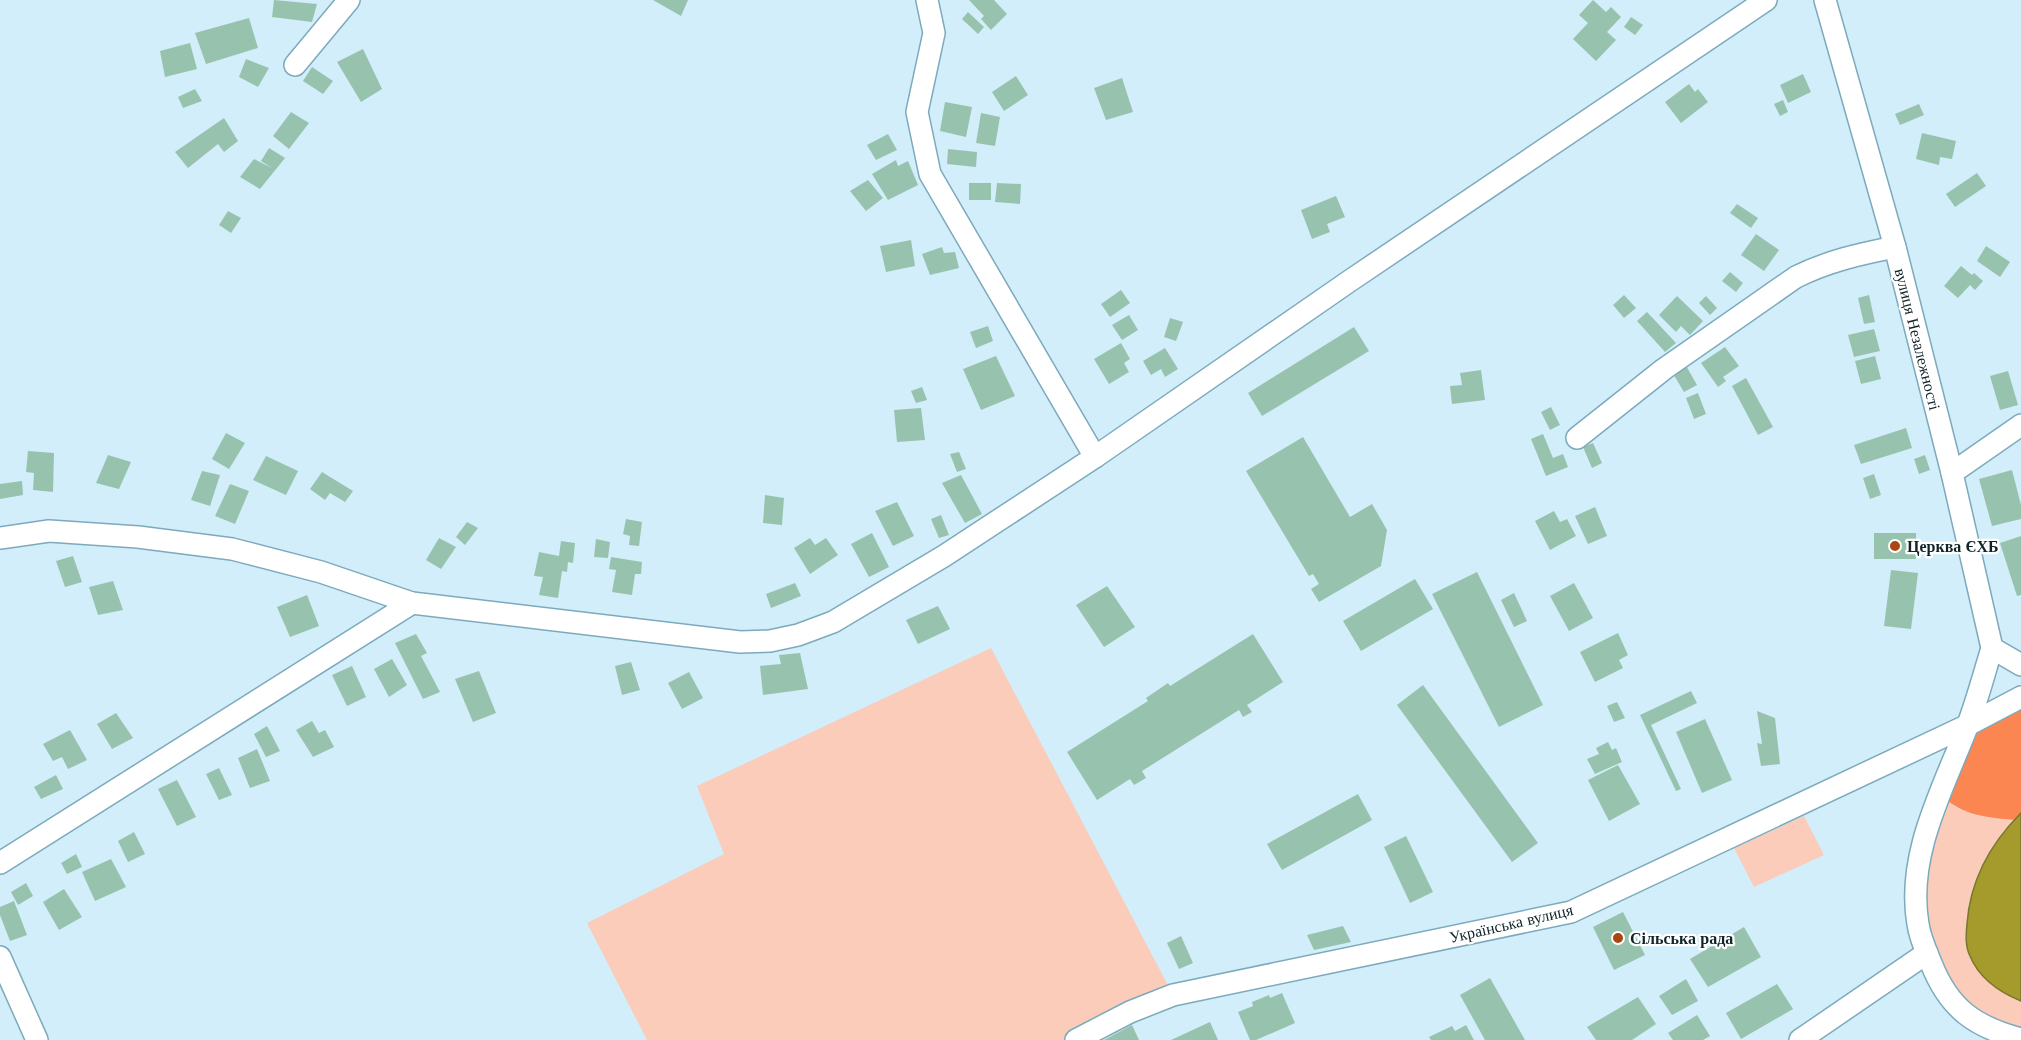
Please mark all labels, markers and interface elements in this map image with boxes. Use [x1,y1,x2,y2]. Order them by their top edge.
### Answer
street label: вулиця Незалежності [1891,266,1945,413]
place label: Церква ЄХБ [1907,536,1999,556]
marker: Церква ЄХБ [1888,539,1902,553]
street label: Українська вулиця [1447,899,1575,947]
place label: Сільська рада [1630,928,1733,948]
marker: Сільська рада [1611,931,1625,945]

